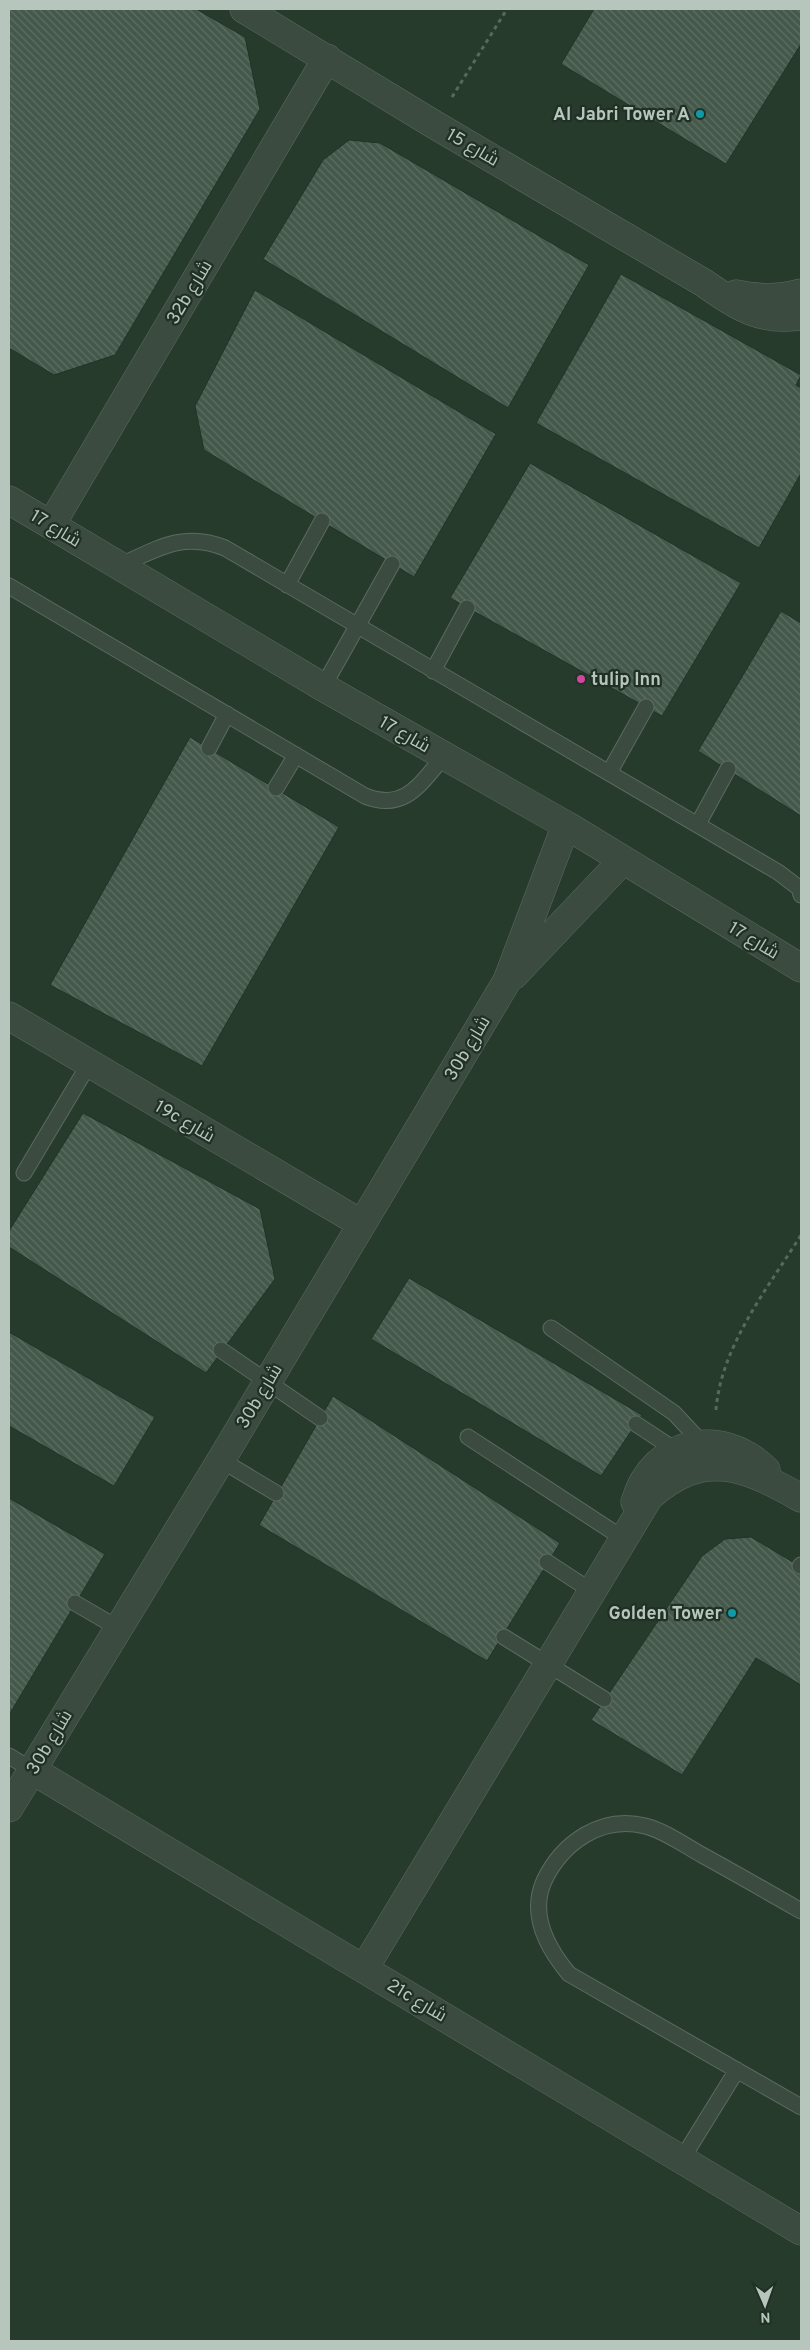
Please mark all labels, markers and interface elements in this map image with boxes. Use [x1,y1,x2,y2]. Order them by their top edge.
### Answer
place label: Al Jabri Tower A [553,104,690,127]
marker: Al Jabri Tower A [694,108,706,120]
street label: شارع 15 [442,124,503,173]
street label: 32b شارع [162,257,218,329]
street label: شارع 17 [26,505,85,553]
place label: tulip Inn [591,669,661,692]
marker: tulip Inn [575,673,587,685]
street label: شارع 17 [375,712,434,759]
street label: شارع 17 [724,917,783,965]
street label: 30b شارع [440,1012,497,1085]
street label: 19c شارع [150,1096,218,1149]
street label: 30b شارع [232,1360,289,1433]
place label: Golden Tower [608,1603,722,1626]
marker: Golden Tower [726,1607,738,1619]
street label: 30b شارع [22,1706,79,1779]
street label: 21c شارع [382,1974,450,2028]
north arrow [740,2280,790,2330]
text: N [760,2308,771,2325]

